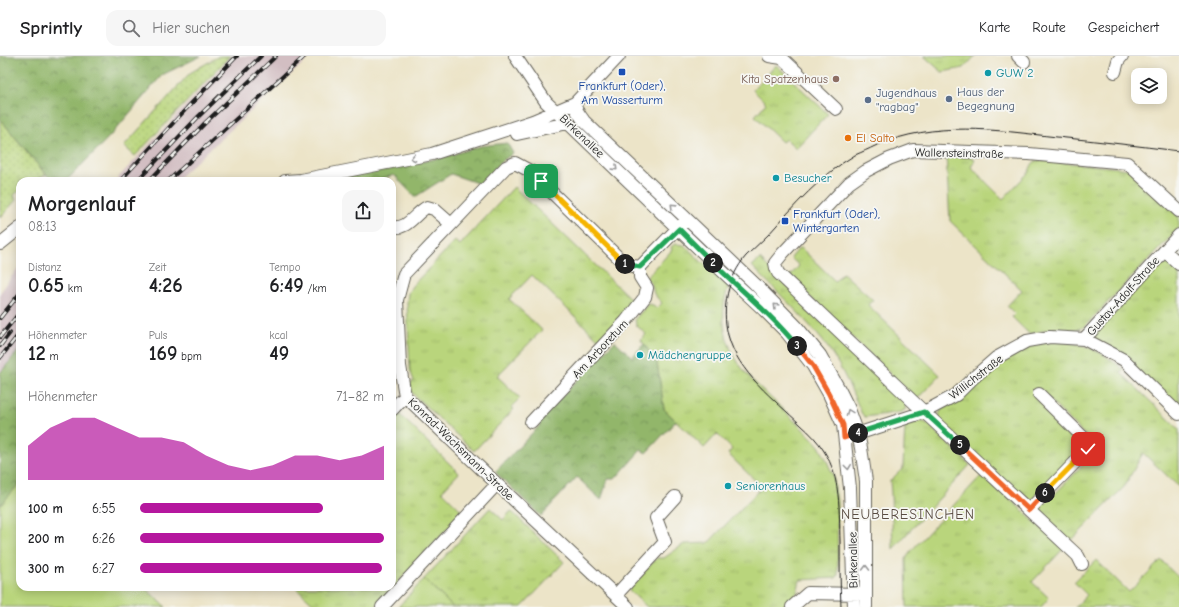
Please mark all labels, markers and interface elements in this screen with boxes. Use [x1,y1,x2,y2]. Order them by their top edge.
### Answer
search box [106,10,386,46]
text: Sprintly [20,17,82,39]
icon: search [120,17,142,39]
text: Hier suchen [152,19,230,37]
text: Karte [979,19,1010,36]
text: Route [1032,19,1066,36]
text: Gespeichert [1088,19,1159,36]
place label: GUW 2 [996,66,1034,80]
marker: Frankfurt (Oder), Am Wasserturm [617,67,627,77]
marker: GUW 2 [983,68,993,78]
map controls [1131,68,1167,104]
button: layers [1131,68,1167,104]
place label: Kita Spatzenhaus [741,72,828,86]
marker: Kita Spatzenhaus [831,74,841,84]
place label: Frankfurt (Oder), Am Wasserturm [579,79,665,107]
place label: Haus der Begegnung [957,85,1015,113]
place label: Jugendhaus "ragbag" [876,86,937,114]
marker: Haus der Begegnung [944,94,954,104]
marker: Jugendhaus "ragbag" [863,95,873,105]
street label: Birkenallee [557,111,607,161]
place label: El Salto [856,131,895,145]
marker: El Salto [843,133,853,143]
street label: Wallensteinstraße [915,145,1003,161]
one-way arrow [410,154,416,162]
one-way arrow [610,163,618,171]
pin [524,164,558,198]
icon: arrive [530,170,552,192]
place label: Besucher [784,171,832,185]
marker: Besucher [771,173,781,183]
button: share [342,190,384,232]
text: Morgenlauf [28,191,135,217]
one-way arrow [670,203,678,211]
place label: Frankfurt (Oder), Wintergarten [793,207,880,235]
marker: Frankfurt (Oder), Wintergarten [780,216,790,226]
text: 08:13 [28,219,57,234]
pin: 2 [703,253,723,273]
pin: 1 [615,254,635,274]
street label: Gustav-Adolf-Straße [1084,254,1162,338]
text: 2 [710,256,716,269]
text: 1 [623,257,627,270]
text: Distanz [28,261,61,274]
text: Zeit [149,261,166,274]
text: Tempo [269,261,300,274]
text: 0.65 [28,274,64,297]
text: 4:26 [149,274,183,297]
text: 6:49 [269,274,304,297]
text: km [64,282,82,295]
text: /km [304,282,327,295]
one-way arrow [774,303,781,311]
street label: Am Arboretum [569,317,631,381]
text: Höhenmeter [28,329,87,342]
text: Puls [149,329,167,342]
text: kcal [269,329,288,342]
pin: 3 [787,336,807,356]
text: 3 [794,339,800,352]
text: 12 [28,342,46,365]
text: 169 [149,342,177,365]
text: 49 [269,342,289,365]
place label: Mädchengruppe [648,348,732,362]
text: m [46,350,59,363]
text: bpm [177,350,202,363]
marker: Mädchengruppe [635,350,645,360]
street label: Willichstraße [946,352,1006,402]
text: Höhenmeter [28,389,97,404]
text: 71–82 m [336,389,384,404]
street label: Konrad-Wachsmann-Straße [405,395,517,503]
one-way arrow [846,409,854,416]
pin: 4 [848,423,868,443]
text: 4 [855,426,861,439]
pin [1071,432,1105,466]
pin: 5 [950,435,970,455]
text: 5 [957,438,963,451]
icon: check [1077,438,1099,460]
one-way arrow [843,464,852,470]
place label: Seniorenhaus [736,479,805,493]
marker: Seniorenhaus [723,481,733,491]
pin: 6 [1035,483,1055,503]
text: 6 [1042,486,1048,499]
text: 100 m [28,501,63,516]
text: 6:55 [92,501,116,516]
district label: NEUBERESINCHEN [841,506,975,523]
text: 200 m [28,531,64,546]
text: 6:26 [92,531,115,546]
street label: Birkenallee [846,532,860,588]
text: 300 m [28,561,64,576]
text: 6:27 [92,561,114,576]
one-way arrow [862,565,870,571]

